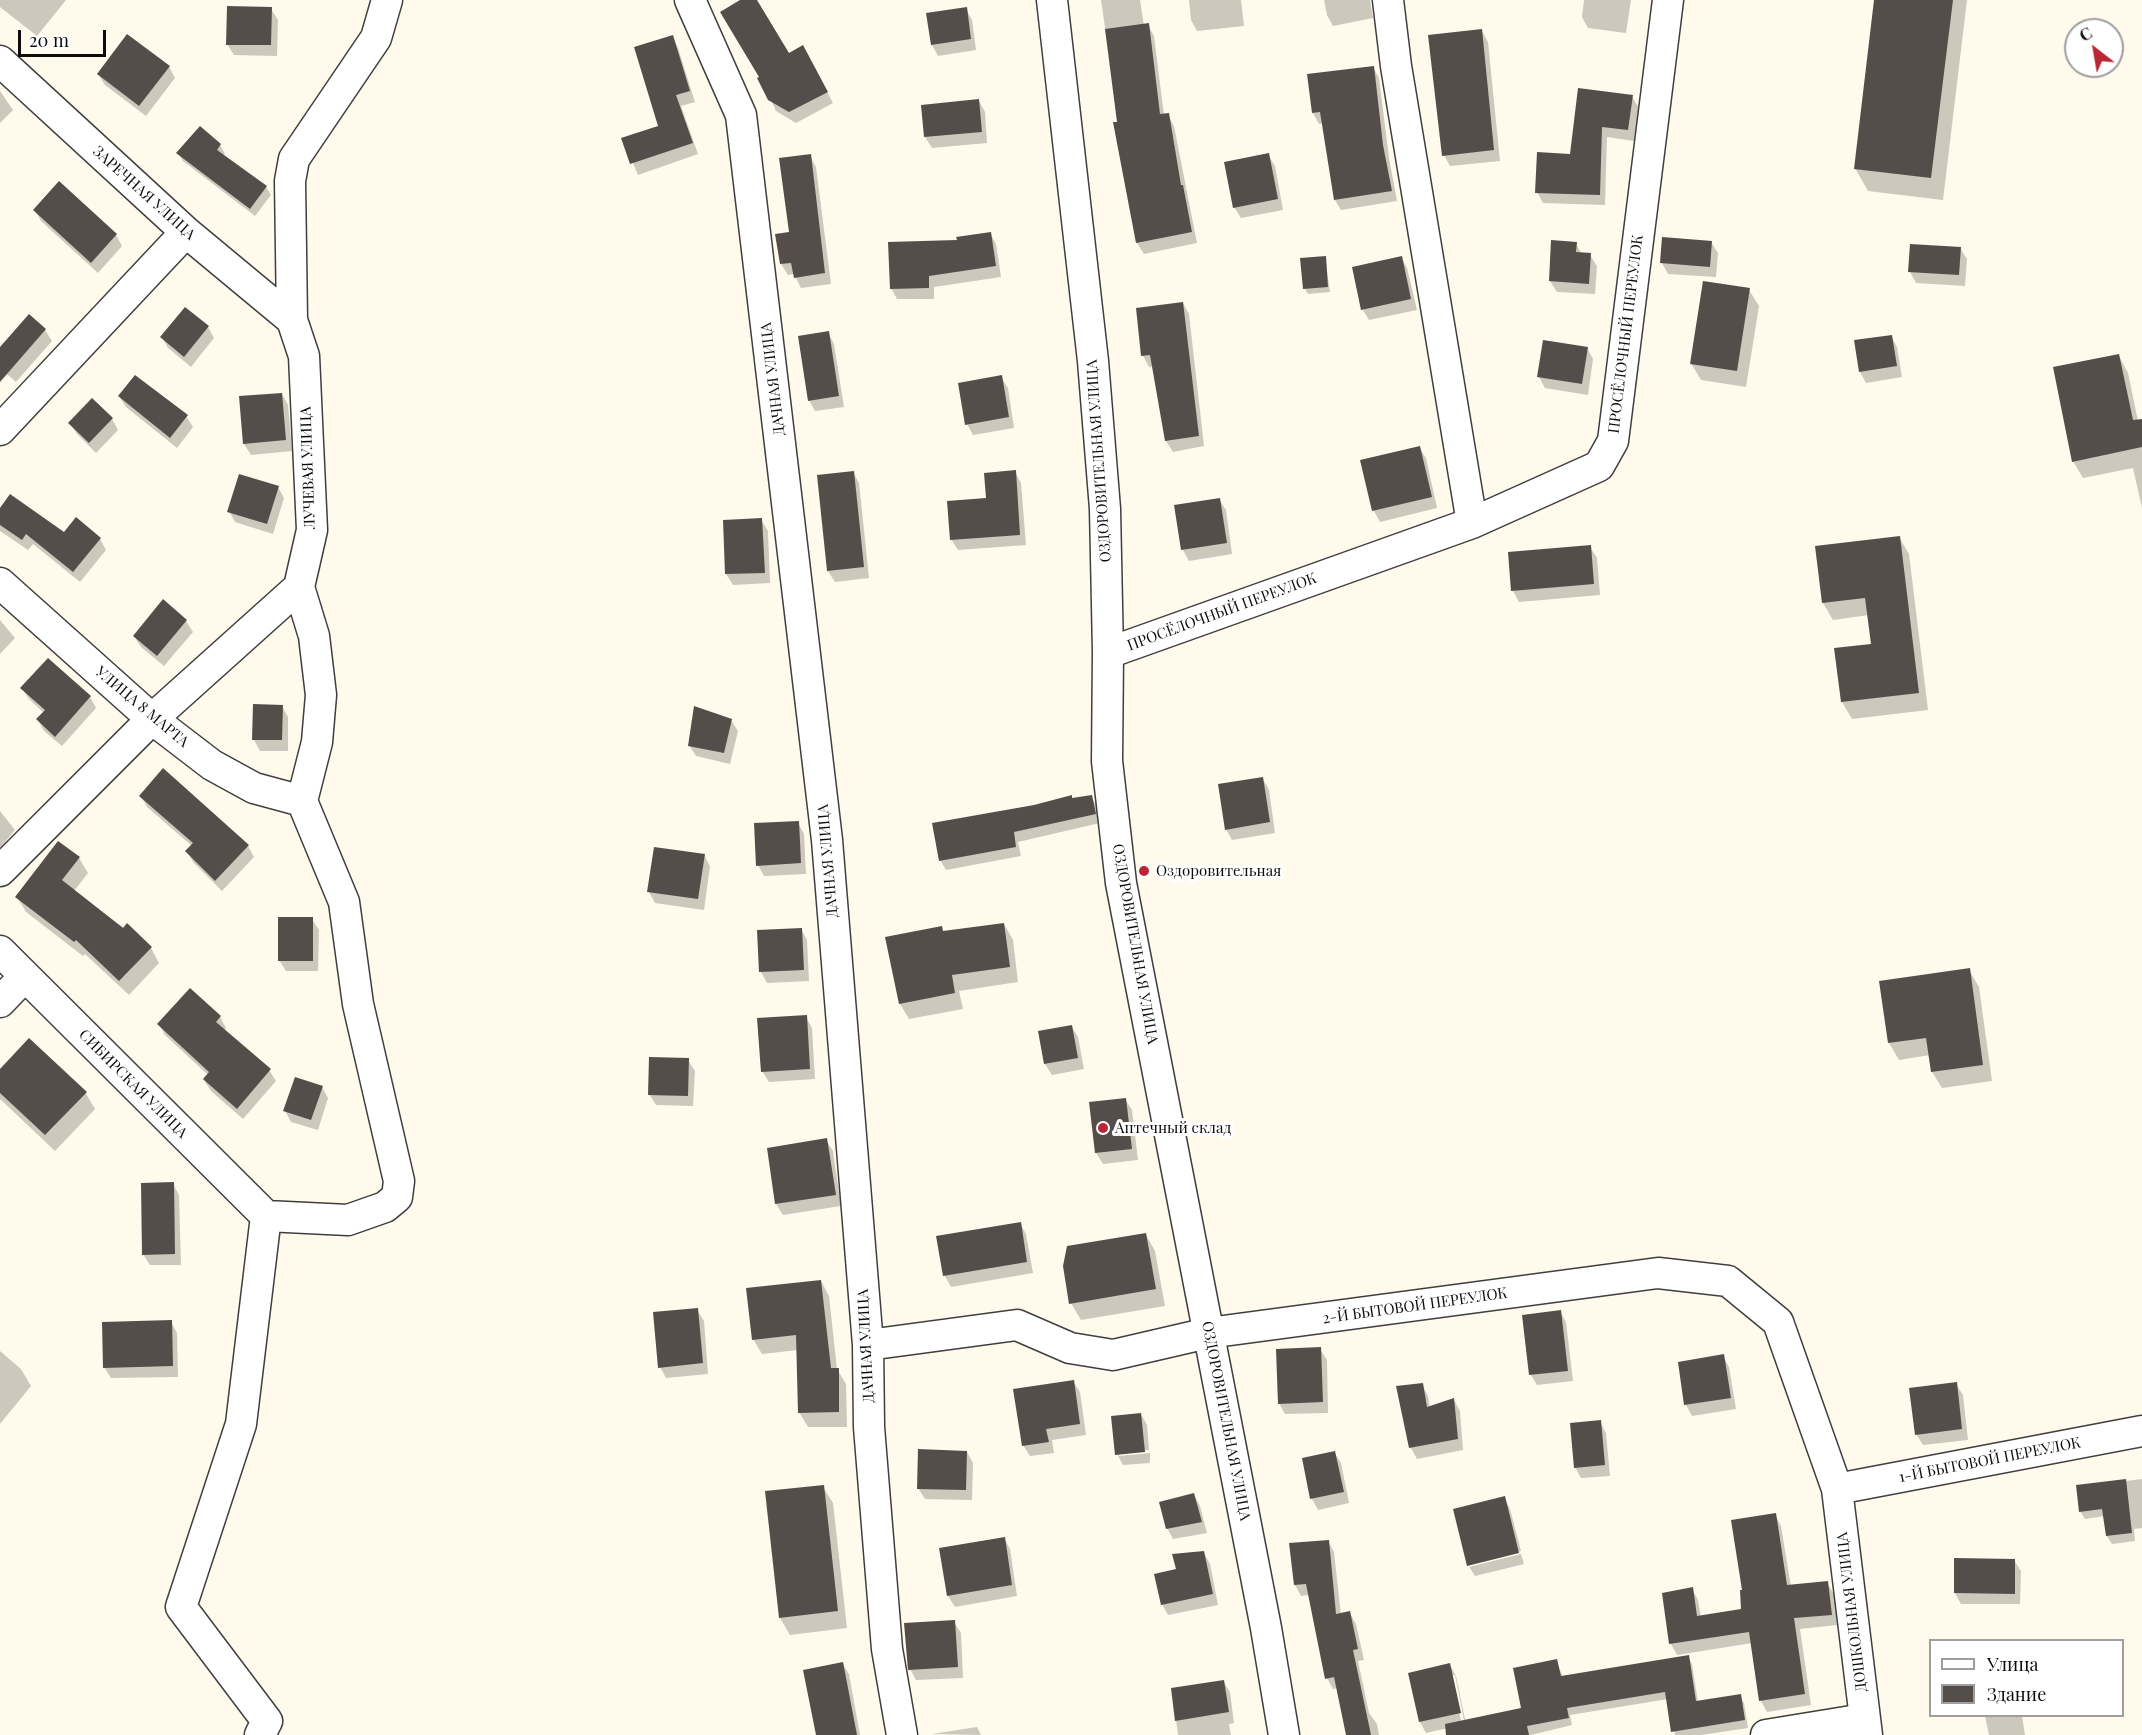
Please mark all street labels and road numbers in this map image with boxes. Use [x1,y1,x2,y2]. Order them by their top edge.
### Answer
street label: ЗАРЕЧНАЯ УЛИЦА [89,142,199,244]
street label: ПРОСЁЛОЧНЫЙ ПЕРЕУЛОК [1605,233,1647,435]
street label: ДАЧНАЯ УЛИЦА [757,321,789,437]
street label: ОЗДОРОВИТЕЛЬНАЯ УЛИЦА [1083,359,1115,563]
street label: ЛУЧЕВАЯ УЛИЦА [297,406,319,530]
street label: ПРОСЁЛОЧНЫЙ ПЕРЕУЛОК [1125,569,1319,655]
street label: УЛИЦА 8 МАРТА [92,663,192,751]
street label: ДАЧНАЯ УЛИЦА [814,804,842,918]
street label: ОЗДОРОВИТЕЛЬНАЯ УЛИЦА [1109,842,1161,1046]
street label: СИБИРСКАЯ УЛИЦА [75,1026,191,1142]
street label: 2-Й БЫТОВОЙ ПЕРЕУЛОК [1321,1284,1509,1328]
street label: ДАЧНАЯ УЛИЦА [854,1289,878,1403]
street label: ОЗДОРОВИТЕЛЬНАЯ УЛИЦА [1198,1320,1254,1522]
street label: 1-Й БЫТОВОЙ ПЕРЕУЛОК [1898,1434,2082,1486]
street label: ДОШКОЛЬНАЯ УЛИЦА [1833,1531,1871,1693]

